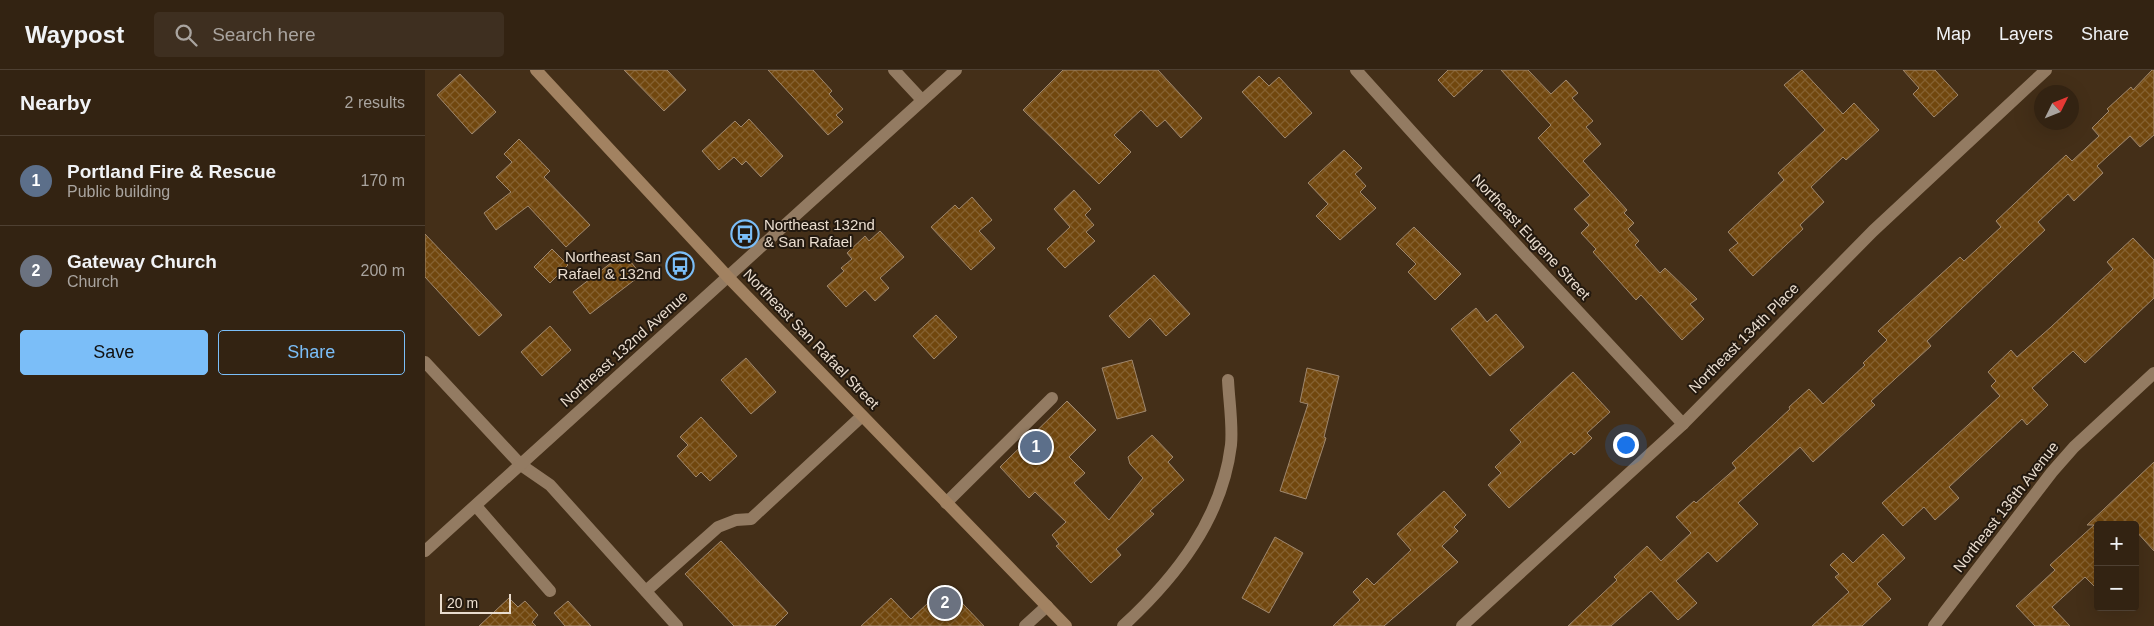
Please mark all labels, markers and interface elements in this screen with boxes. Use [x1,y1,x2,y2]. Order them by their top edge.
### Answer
search box [154,12,504,57]
text: Waypost [25,21,124,48]
icon: search [172,21,200,49]
text: Search here [212,24,316,45]
text: Map [1936,24,1971,44]
text: Layers [1999,24,2053,44]
text: Share [2081,24,2129,44]
north arrow [2034,85,2079,130]
text: Nearby [20,91,91,114]
text: 2 results [345,94,405,111]
text: Portland Fire & Rescue [67,161,276,182]
street label: Northeast Eugene Street [1469,170,1594,303]
text: 1 [32,172,40,189]
text: 170 m [361,172,405,189]
text: Public building [67,183,170,200]
place label: Northeast 132nd & San Rafael [764,216,875,250]
bus stop icon: Northeast 132nd & San Rafael [730,219,760,249]
place label: Northeast San Rafael & 132nd [558,248,661,282]
text: Gateway Church [67,251,217,272]
bus stop icon: Northeast San Rafael & 132nd [665,251,695,281]
text: 2 [32,262,40,279]
text: 200 m [361,262,405,279]
street label: Northeast San Rafael Street [740,265,883,413]
text: Church [67,273,119,290]
street label: Northeast 134th Place [1685,279,1802,396]
street label: Northeast 132nd Avenue [557,287,691,410]
button: Save [20,330,208,375]
button: Share [218,330,405,375]
pin: 1 [1020,428,1052,466]
your location [1613,432,1639,458]
street label: Northeast 136th Avenue [1949,438,2062,575]
map controls [2094,521,2139,611]
button: + [2094,521,2139,566]
button: − [2094,566,2139,611]
pin: 2 [929,584,961,622]
scale bar [440,591,511,614]
text: 20 m [447,595,478,611]

